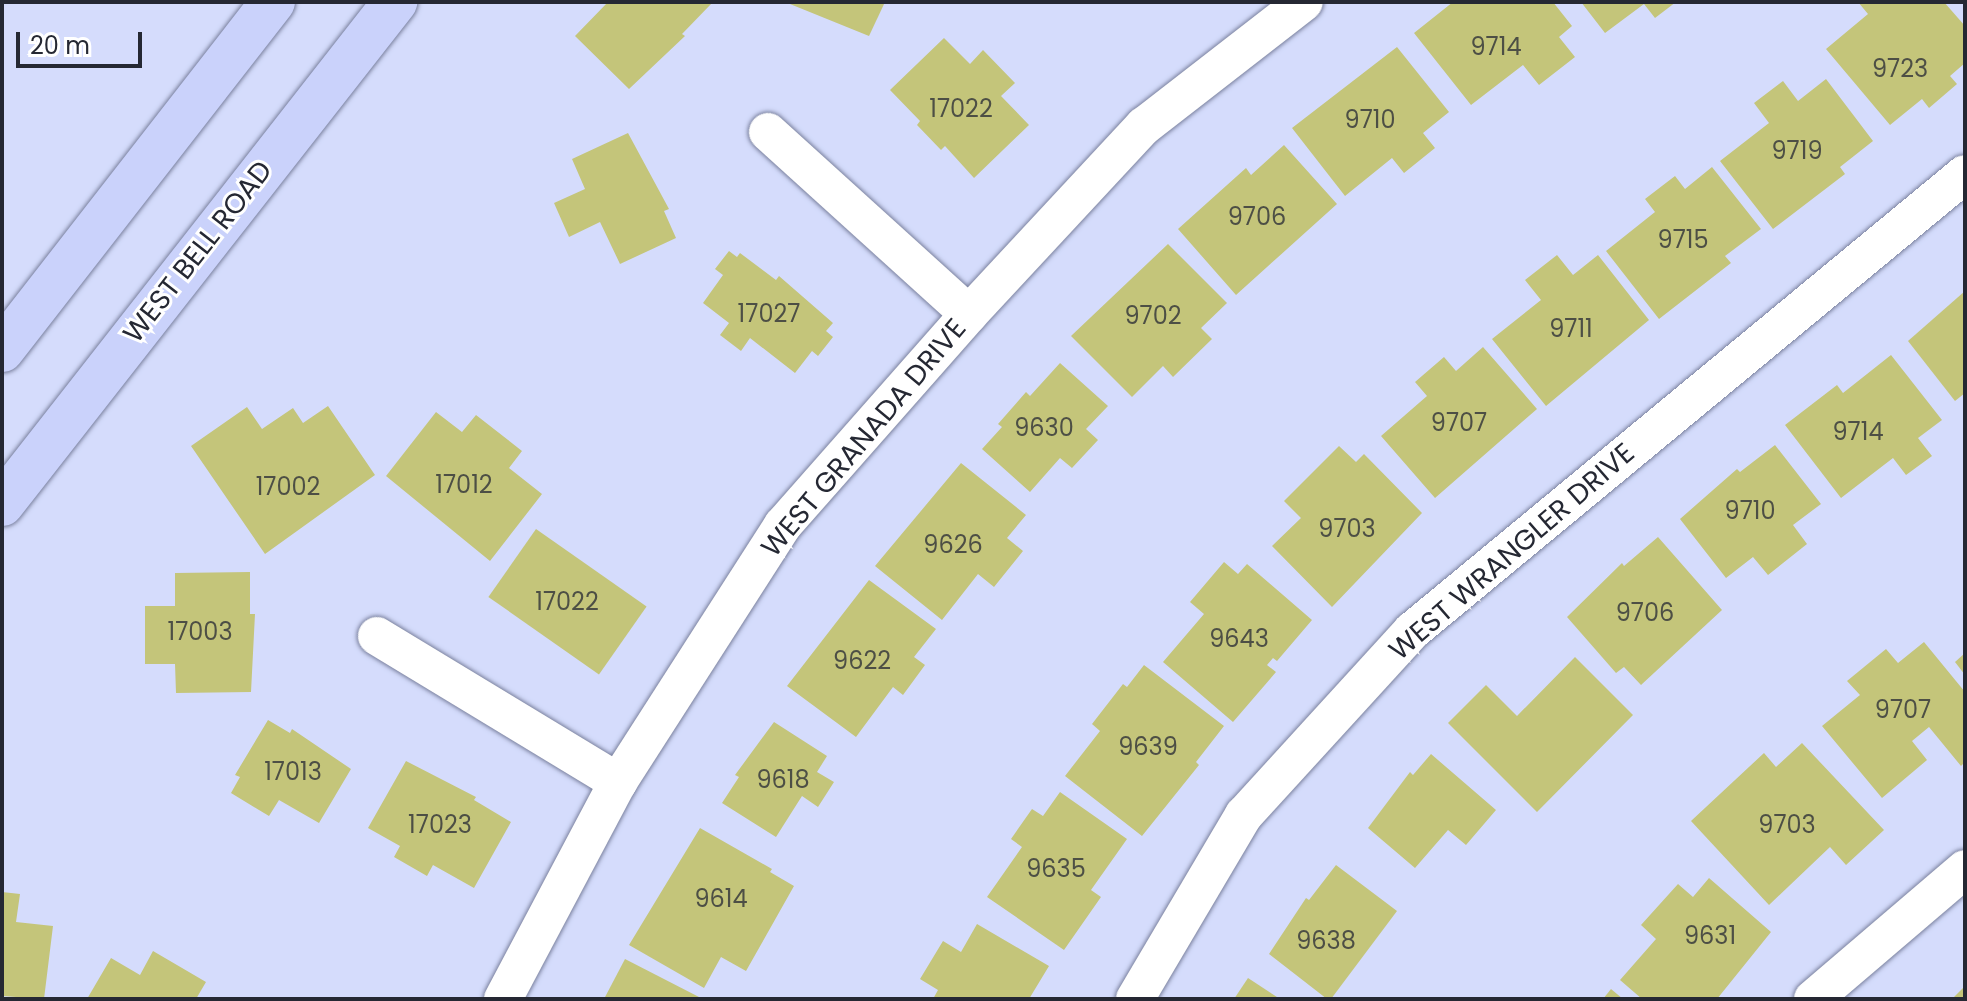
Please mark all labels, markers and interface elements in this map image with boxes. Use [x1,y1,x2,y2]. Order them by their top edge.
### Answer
scale bar [20,16,146,66]
text: 20 m [30,29,90,62]
house number: 9714 [1471,33,1521,61]
house number: 9723 [1872,55,1928,83]
house number: 17022 [929,95,993,123]
house number: 9710 [1345,106,1395,134]
house number: 9719 [1771,137,1823,165]
street label: WEST BELL ROAD [117,154,279,350]
house number: 9706 [1228,203,1286,231]
house number: 9715 [1658,226,1708,254]
house number: 17027 [738,300,800,328]
house number: 9702 [1124,302,1182,330]
street label: WEST GRANADA DRIVE [755,312,973,564]
house number: 9711 [1549,315,1593,343]
house number: 9707 [1431,409,1487,437]
house number: 9630 [1014,414,1074,442]
house number: 9714 [1833,418,1883,446]
street label: WEST WRANGLER DRIVE [1383,437,1641,667]
house number: 17012 [435,471,493,499]
house number: 17002 [256,473,320,501]
house number: 9710 [1725,497,1775,525]
house number: 9703 [1318,515,1376,543]
house number: 9626 [923,531,983,559]
house number: 17022 [535,588,599,616]
house number: 9706 [1616,599,1674,627]
house number: 17003 [167,618,233,646]
house number: 9643 [1209,625,1269,653]
house number: 9622 [833,647,891,675]
house number: 9707 [1875,696,1931,724]
house number: 9639 [1118,733,1178,761]
house number: 17013 [264,758,322,786]
house number: 9618 [756,766,810,794]
house number: 17023 [408,811,472,839]
house number: 9703 [1758,811,1816,839]
house number: 9635 [1026,855,1086,883]
house number: 9614 [694,885,748,913]
house number: 9631 [1684,922,1736,950]
house number: 9638 [1296,927,1356,955]

